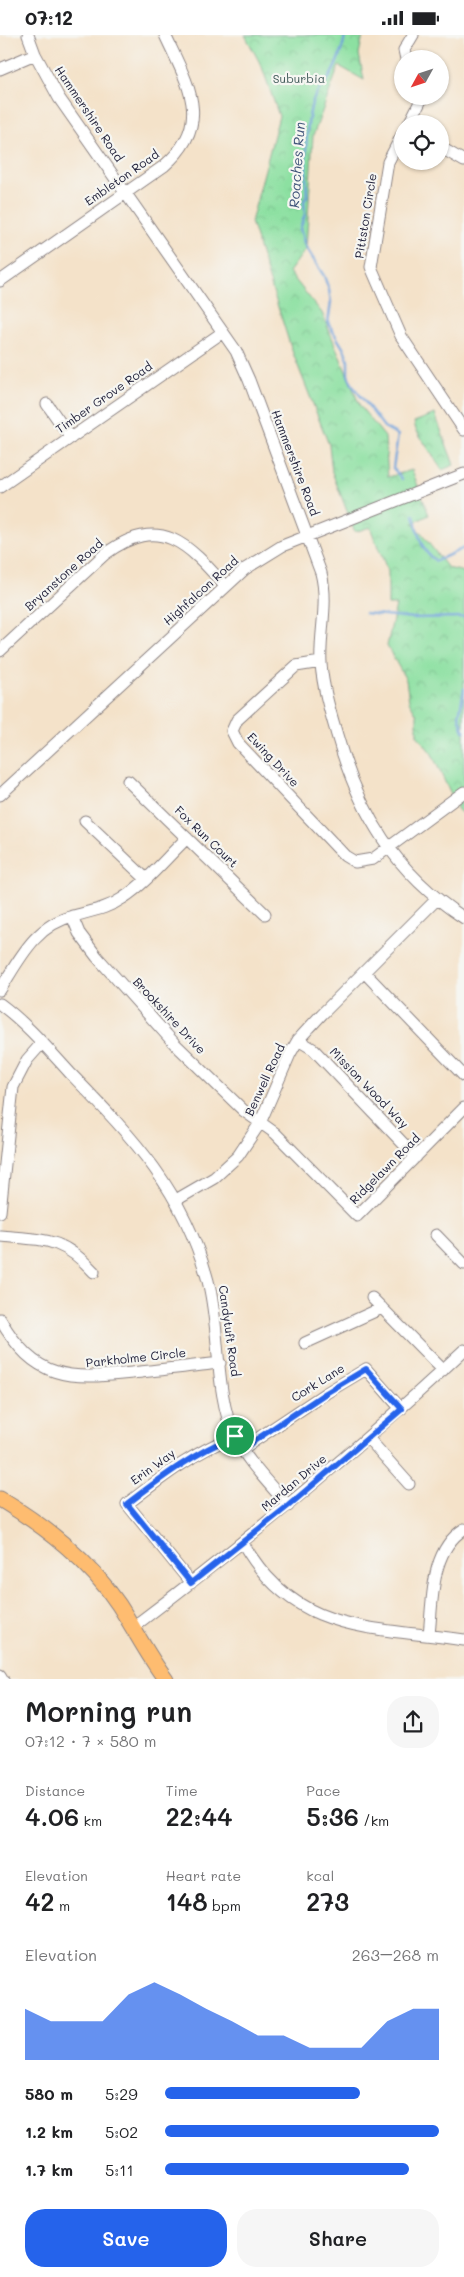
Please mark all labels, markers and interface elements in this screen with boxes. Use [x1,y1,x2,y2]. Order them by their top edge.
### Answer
text: 07:12 [25,5,73,30]
north arrow [394,50,449,105]
map controls [394,50,449,170]
street label: Hammershire Road [52,63,128,165]
park label: Suburbia [273,70,325,86]
button: locate [394,115,449,170]
water label: Roaches Run [284,121,309,209]
street label: Embleton Road [81,145,162,209]
street label: Pittston Circle [350,172,380,260]
street label: Timber Grove Road [52,358,155,437]
street label: Hammershire Road [268,407,324,518]
street label: Bryanstone Road [21,535,106,614]
street label: Highfalcon Road [159,552,242,628]
street label: Ewing Drive [244,729,303,790]
street label: Fox Run Court [172,802,242,871]
street label: Brookshire Drive [130,974,209,1057]
street label: Benwell Road [240,1040,288,1118]
street label: Mission Wood Way [327,1043,413,1131]
street label: Ridgelawn Road [346,1129,423,1207]
street label: Candytuft Road [216,1284,244,1378]
street label: Parkholme Circle [85,1344,187,1370]
street label: Cork Lane [288,1360,347,1405]
pin [214,1415,256,1457]
icon: arrive [221,1422,249,1450]
street label: Erin Way [127,1445,178,1488]
street label: Mardan Drive [257,1450,329,1514]
text: Morning run [25,1693,192,1729]
button: share [387,1696,439,1748]
text: 07:12 · 7 × 580 m [25,1730,157,1751]
text: Distance [25,1781,85,1800]
text: Time [166,1781,198,1800]
text: Pace [306,1781,341,1800]
text: 4.06 [25,1800,79,1832]
text: 22:44 [166,1800,232,1832]
text: 5:36 [306,1800,359,1832]
text: km [79,1811,102,1830]
text: /km [359,1811,389,1830]
text: Elevation [25,1866,88,1885]
text: Heart rate [166,1866,241,1885]
text: kcal [306,1866,334,1885]
text: 42 [25,1885,54,1917]
text: 148 [166,1885,208,1917]
text: 273 [306,1885,349,1917]
text: m [54,1896,70,1915]
text: bpm [208,1896,241,1915]
text: Elevation [25,1944,97,1965]
text: 263–268 m [352,1944,439,1965]
text: 580 m [25,2083,73,2104]
text: 5:29 [105,2083,138,2104]
text: 1.2 km [25,2121,73,2142]
text: 5:02 [105,2121,138,2142]
text: 1.7 km [25,2159,73,2180]
text: 5:11 [105,2159,134,2180]
button: Save [25,2209,227,2267]
button: Share [237,2209,439,2267]

